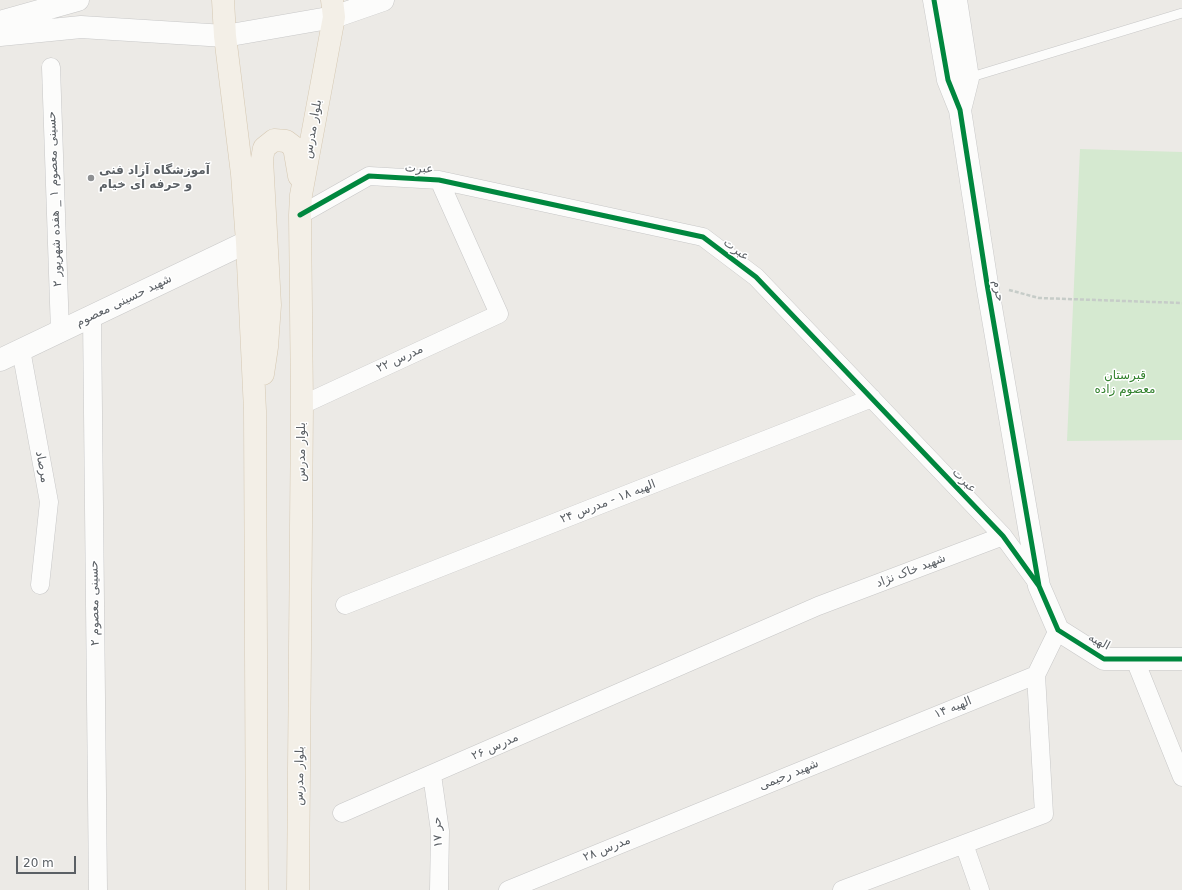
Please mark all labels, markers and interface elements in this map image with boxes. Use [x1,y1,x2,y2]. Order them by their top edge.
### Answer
street label: بلوار مدرس [301,98,325,160]
street label: حسینی معصوم ۱ _ هفده شهریور ۲ [45,111,65,287]
street label: عبرت [404,161,434,177]
place label: آموزشگاه آزاد فنی و حرفه ای خیام [99,164,210,192]
marker: آموزشگاه آزاد فنی و حرفه ای خیام [86,173,96,183]
street label: عبرت [720,236,752,264]
street label: شهید حسینی معصوم [74,272,174,330]
street label: حرم [989,279,1007,303]
street label: مدرس ۲۲ [374,342,426,376]
park label: قبرستان معصوم زاده [1095,369,1155,397]
street label: بلوار مدرس [295,422,309,482]
street label: مرصاد [32,450,52,484]
street label: عبرت [949,466,979,496]
street label: الهیه ۱۸ - مدرس ۲۴ [558,477,658,527]
street label: شهید خاک نژاد [874,551,948,591]
street label: حسینی معصوم ۲ [87,560,103,646]
street label: الهیه [1086,630,1112,654]
street label: الهیه ۱۴ [932,694,974,722]
street label: مدرس ۲۶ [469,730,521,764]
street label: بلوار مدرس [292,746,308,806]
street label: شهید رحیمی [757,757,821,793]
street label: حر ۱۷ [430,816,446,848]
street label: مدرس ۲۸ [581,833,633,865]
scale bar [18,848,78,874]
text: 20 m [23,856,54,870]

